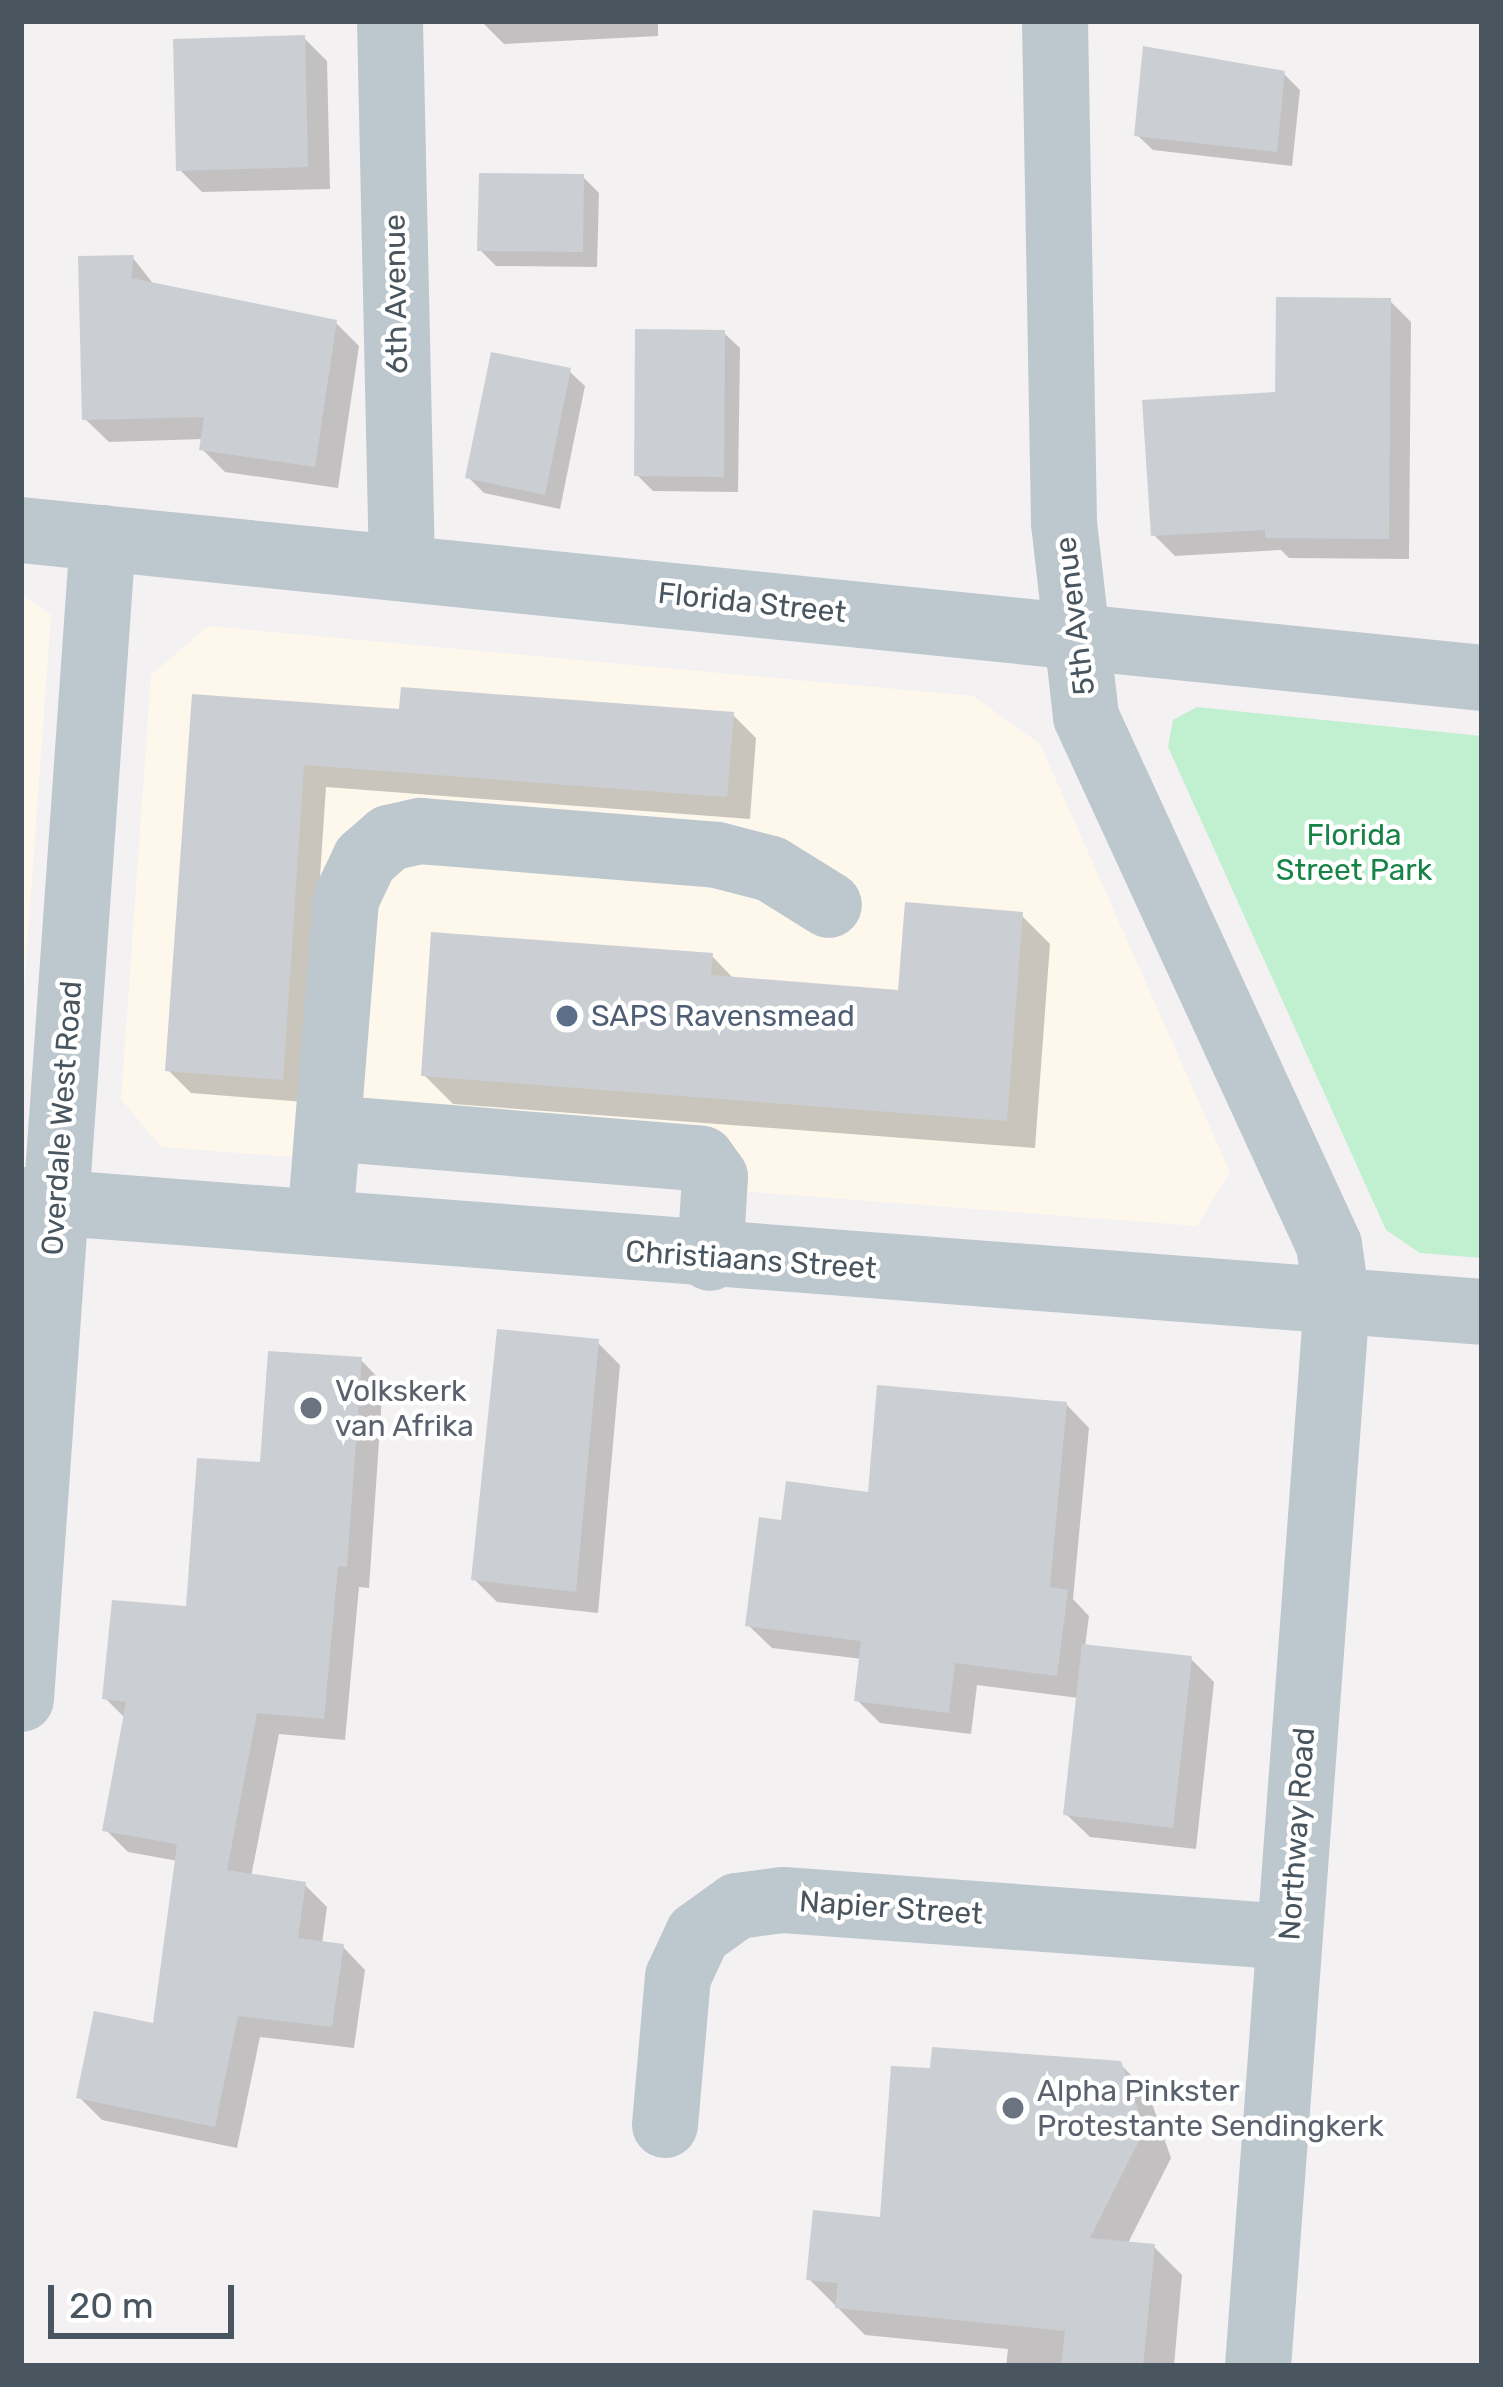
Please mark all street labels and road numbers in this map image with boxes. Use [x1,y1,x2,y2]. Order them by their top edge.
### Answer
street label: 6th Avenue [377,213,415,375]
street label: 5th Avenue [1047,534,1103,698]
street label: Florida Street [656,575,848,631]
street label: Overdale West Road [34,979,90,1257]
street label: Christiaans Street [624,1233,878,1287]
street label: Northway Road [1272,1726,1322,1942]
street label: Napier Street [798,1884,984,1932]

